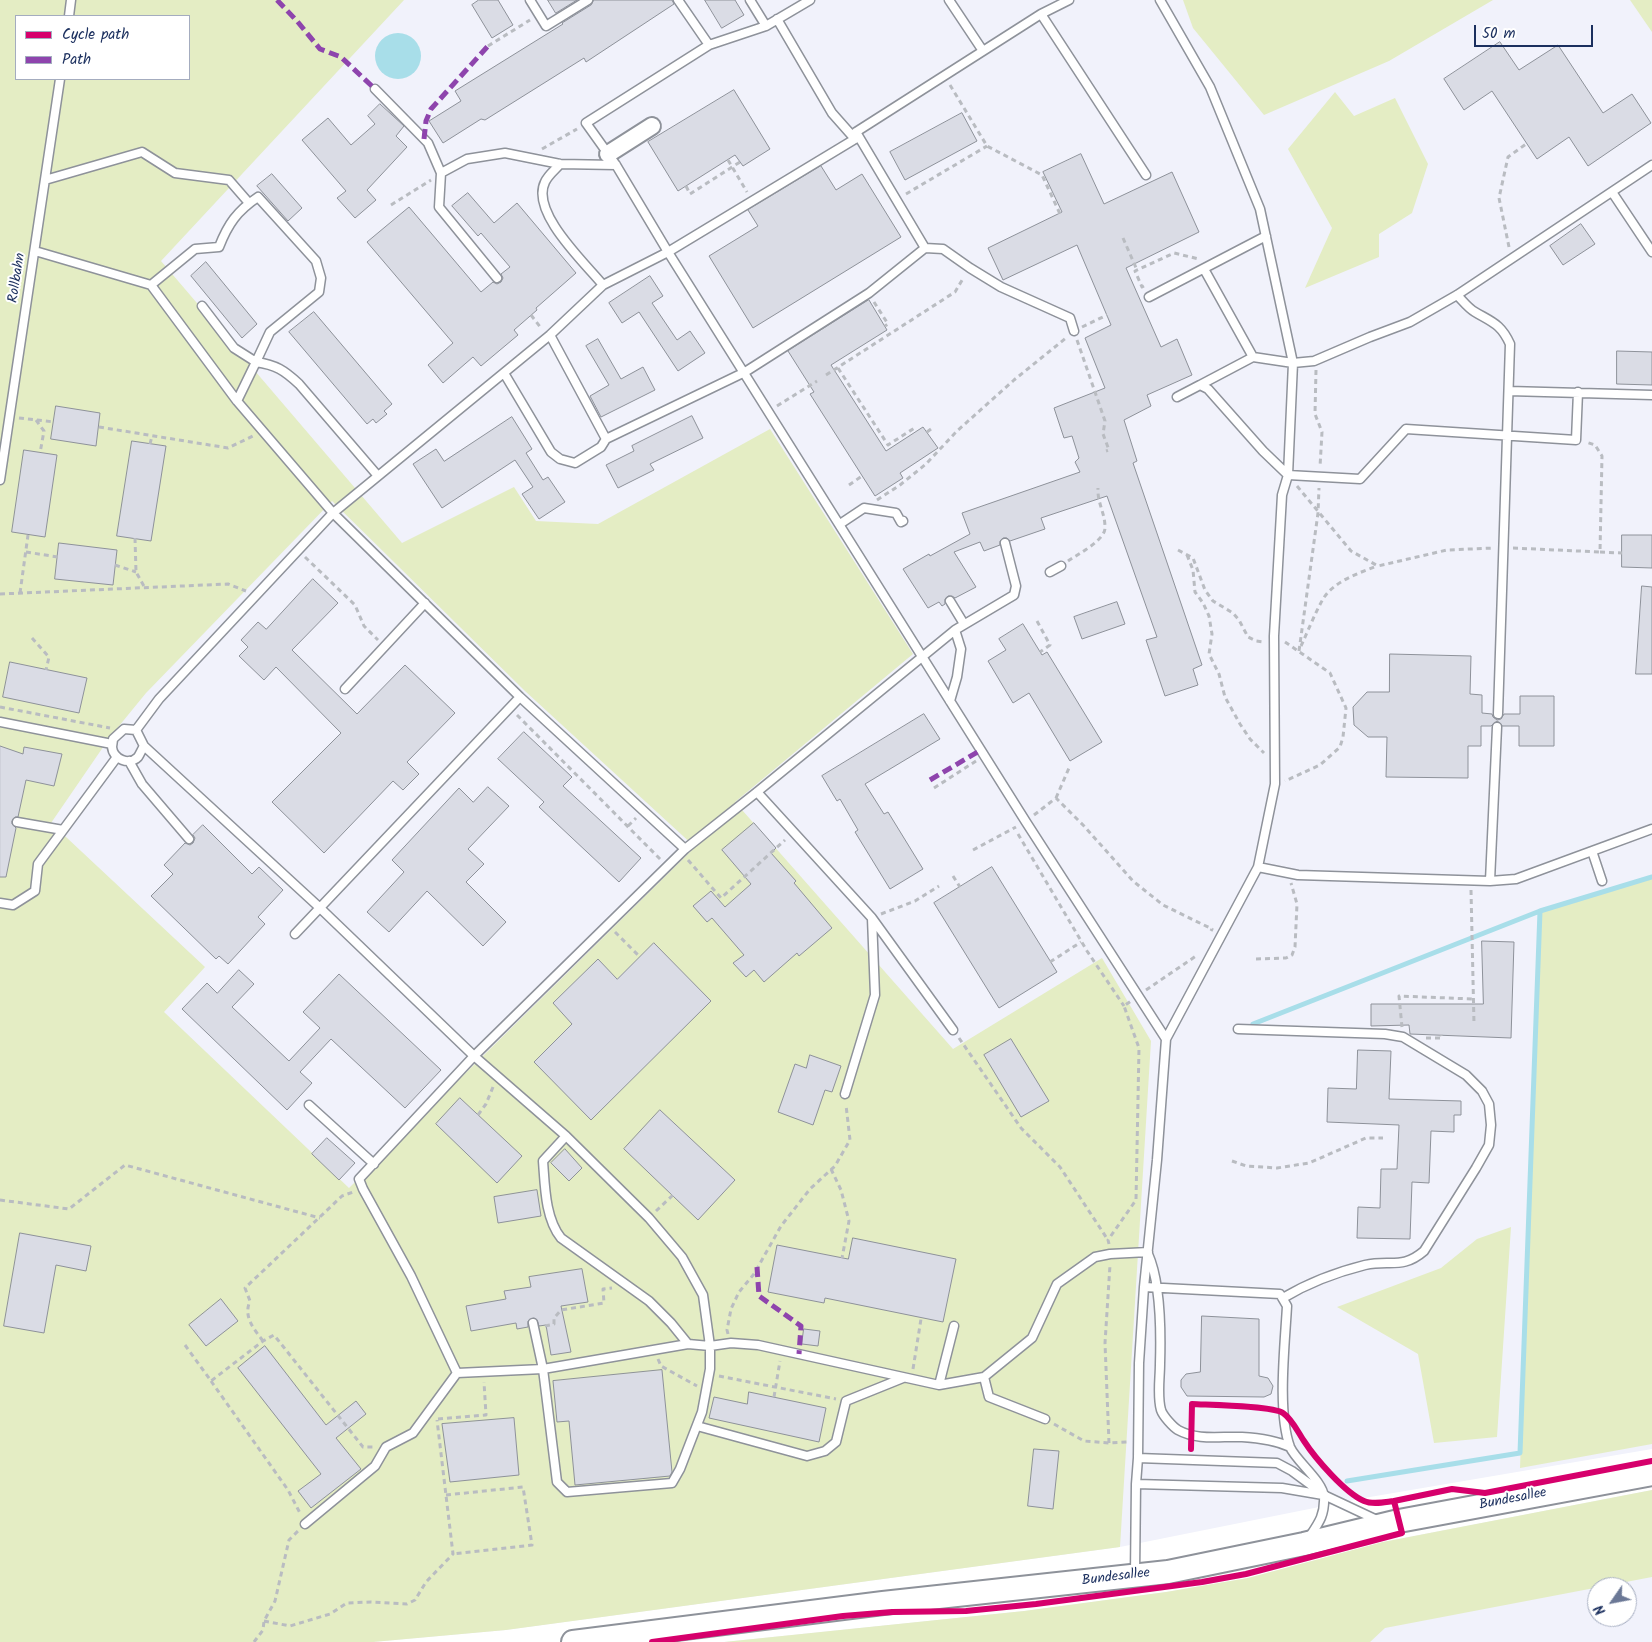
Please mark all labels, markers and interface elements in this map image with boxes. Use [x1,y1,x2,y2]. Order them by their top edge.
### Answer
legend [15,15,190,80]
scale bar [1477,15,1596,47]
text: 50 m [1482,22,1516,46]
text: Cycle path [62,23,129,47]
text: Path [62,48,91,72]
street label: Rollbahn [6,252,30,304]
street label: Bundesallee [1478,1485,1548,1515]
street label: Bundesallee [1081,1565,1151,1591]
north arrow [1587,1577,1637,1627]
text: N [1589,1600,1612,1619]

